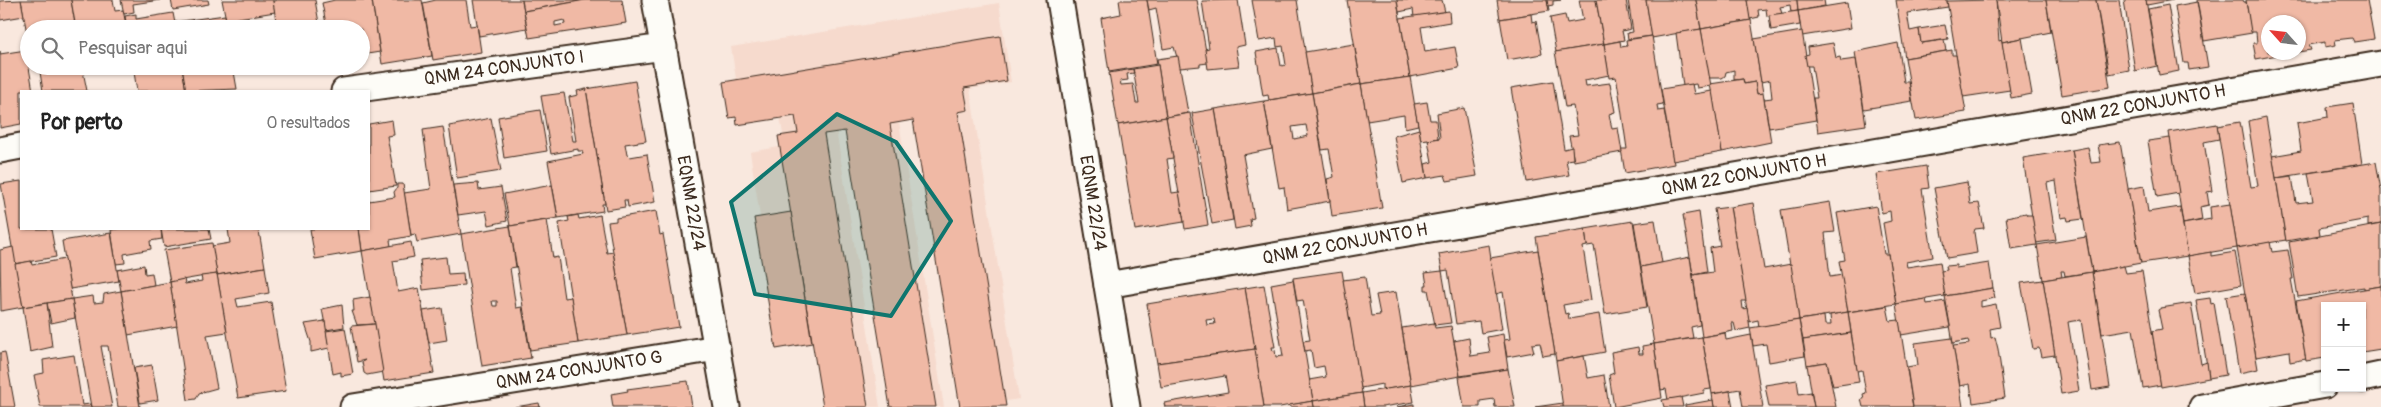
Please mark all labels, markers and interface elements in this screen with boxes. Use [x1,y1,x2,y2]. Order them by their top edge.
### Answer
north arrow [2261,15,2306,60]
search box [20,20,370,75]
icon: search [38,34,66,62]
text: Pesquisar aqui [78,36,187,60]
street label: QNM 24 CONJUNTO I [422,45,586,91]
street label: QNM 22 CONJUNTO H [2059,79,2227,131]
text: Por perto [40,109,122,136]
text: 0 resultados [266,113,350,133]
street label: QNM 22 CONJUNTO H [1660,149,1828,201]
street label: EQNM 22/24 [671,153,711,253]
street label: EQNM 22/24 [1074,154,1112,253]
street label: QNM 22 CONJUNTO H [1261,218,1429,270]
map controls [2321,302,2366,392]
button: + [2321,302,2366,347]
street label: QNM 24 CONJUNTO G [494,345,664,395]
button: − [2321,347,2366,392]

